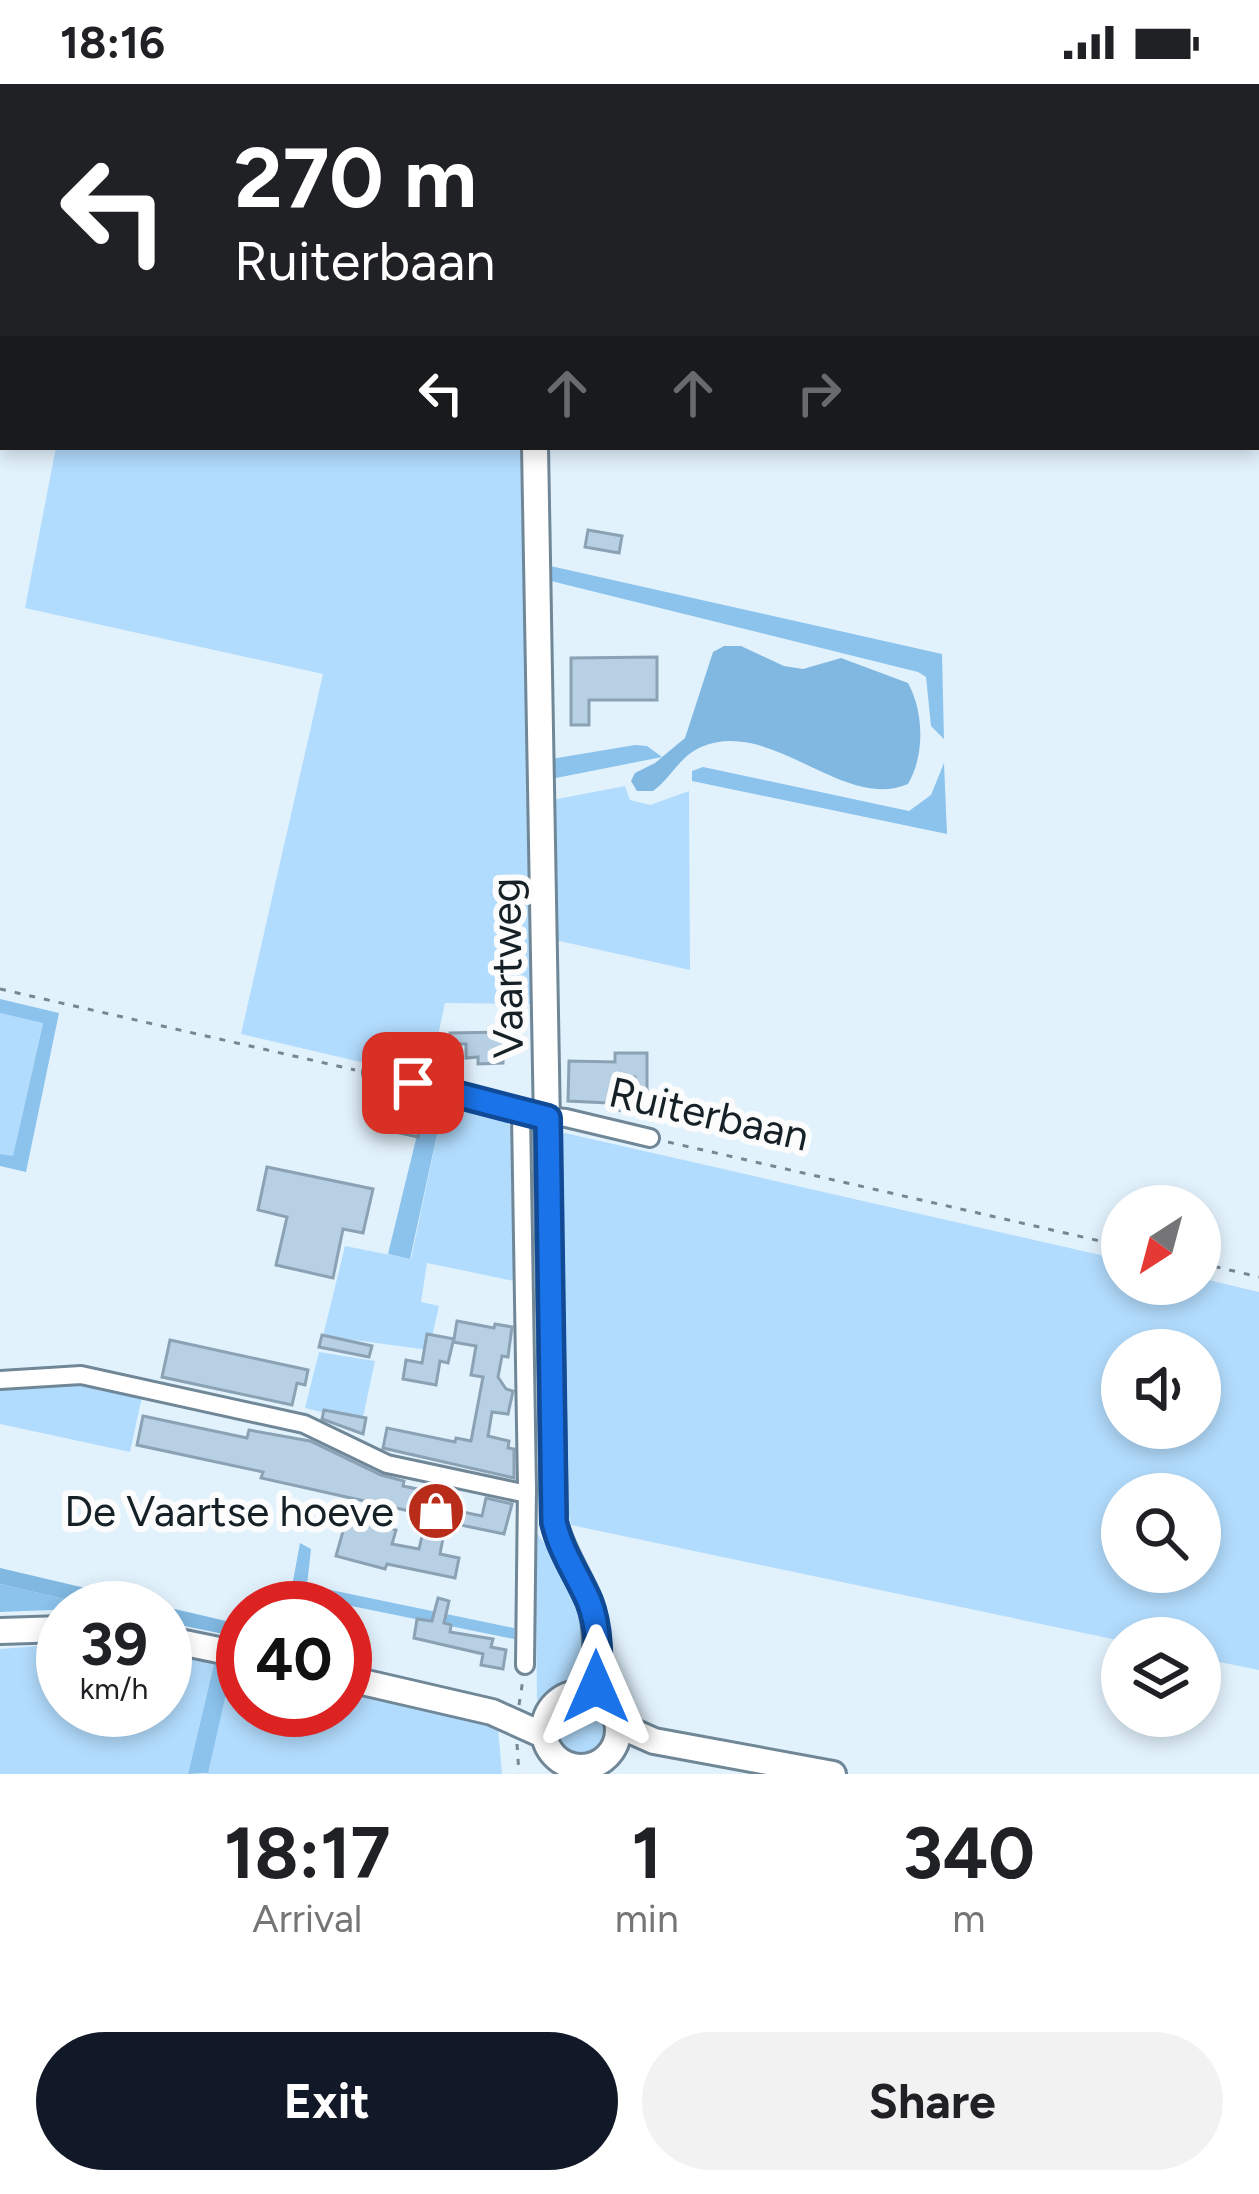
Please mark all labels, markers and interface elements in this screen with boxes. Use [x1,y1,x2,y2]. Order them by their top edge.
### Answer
text: 18:16 [60,15,165,69]
text: 270 m [234,127,477,228]
icon: left [36,132,192,288]
text: Ruiterbaan [234,229,495,294]
icon: left [408,360,474,426]
icon: ahead [534,360,600,426]
icon: ahead [660,360,726,426]
icon: right [786,360,852,426]
street label: Vaartweg [480,877,534,1059]
pin [362,1032,464,1134]
icon: arrive [380,1050,446,1116]
street label: Ruiterbaan [604,1066,814,1162]
north arrow [1101,1185,1221,1305]
map controls [1101,1185,1221,1737]
button: sound [1101,1329,1221,1449]
button: search [1101,1473,1221,1593]
shop icon: De Vaartse hoeve [405,1480,467,1542]
place label: De Vaartse hoeve [64,1486,394,1537]
speed limit sign: 40 [216,1581,372,1737]
text: 39 [80,1608,148,1680]
button: layers [1101,1617,1221,1737]
position arrow [533,1624,659,1750]
text: km/h [80,1670,148,1707]
text: 18:17 [224,1810,391,1896]
text: 1 [631,1810,662,1896]
text: 340 [903,1810,1035,1896]
text: Arrival [252,1895,362,1942]
text: min [615,1895,679,1942]
text: m [952,1895,985,1942]
button: Exit [36,2032,618,2170]
button: Share [642,2032,1223,2170]

